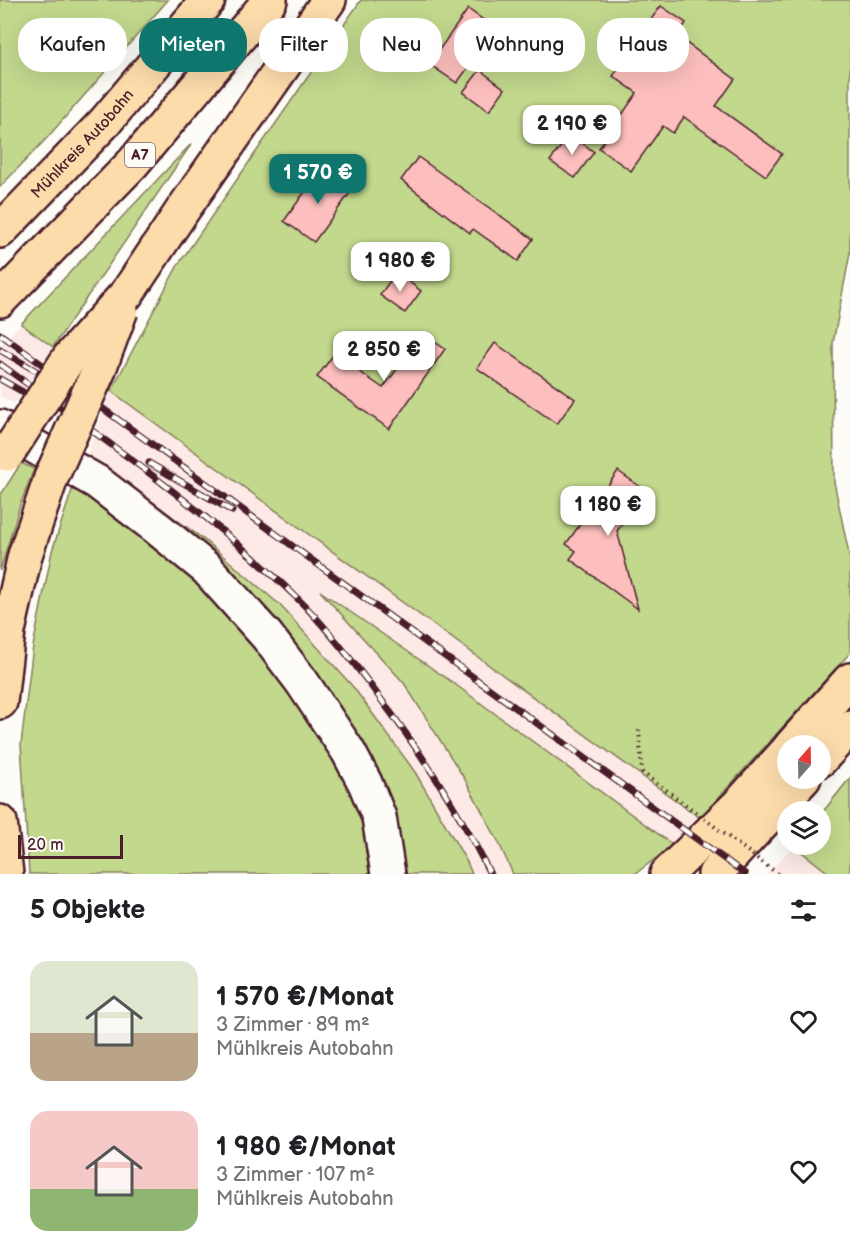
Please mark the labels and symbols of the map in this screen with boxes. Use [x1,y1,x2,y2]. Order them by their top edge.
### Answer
street label: Mühlkreis Autobahn [27,86,138,202]
pin: 2 190 € [517,105,627,156]
road number: A7 [125,143,155,167]
pin: 1 570 € [263,154,373,205]
pin: 1 980 € [345,242,455,293]
pin: 2 850 € [329,331,439,382]
pin: 1 180 € [553,486,663,537]
north arrow [777,735,831,789]
scale bar [18,832,123,860]

